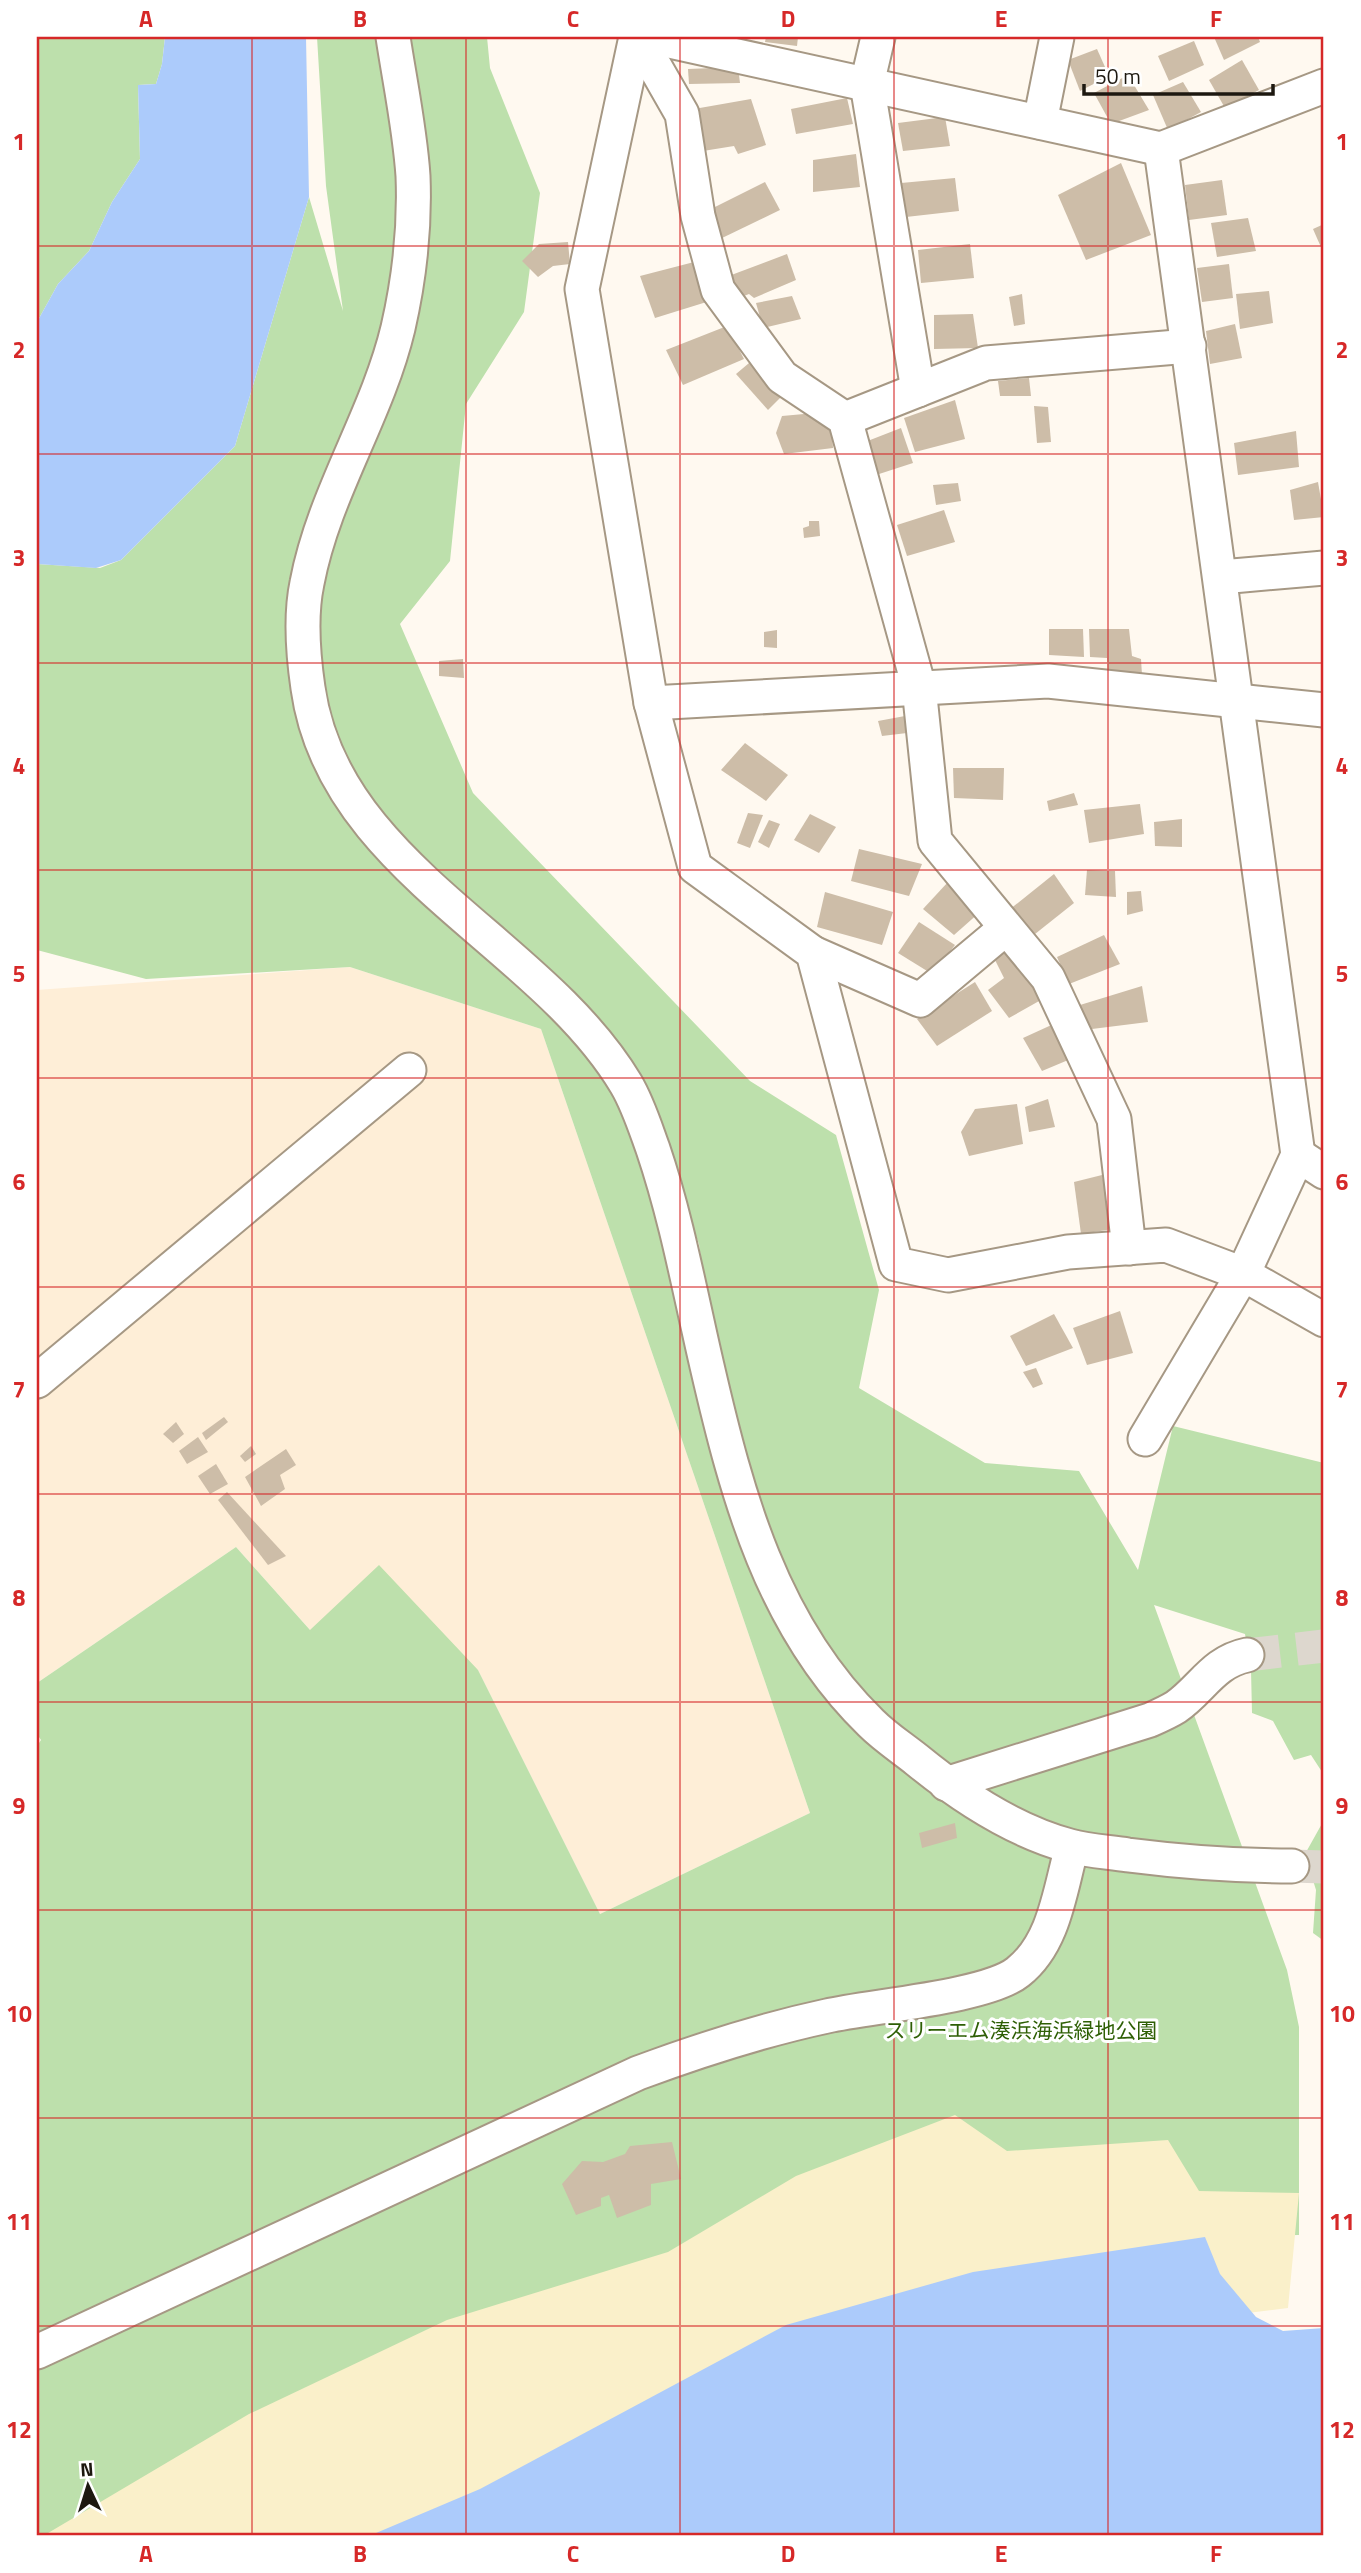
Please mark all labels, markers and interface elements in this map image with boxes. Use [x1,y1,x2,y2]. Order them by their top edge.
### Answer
text: A [139,1,153,36]
text: B [353,1,367,36]
text: C [567,1,579,36]
text: D [781,1,795,36]
text: E [995,1,1007,36]
text: F [1210,1,1222,36]
scale bar [1084,52,1274,96]
text: 50 m [1095,60,1141,92]
text: 1 [13,124,25,159]
text: 1 [1336,124,1348,159]
text: 2 [13,332,25,367]
text: 2 [1336,332,1348,367]
text: 3 [13,540,25,575]
text: 3 [1336,540,1348,575]
text: 4 [13,748,25,783]
text: 4 [1336,748,1348,783]
text: 5 [13,956,25,991]
text: 5 [1336,956,1348,991]
text: 6 [13,1164,26,1199]
text: 6 [1336,1164,1349,1199]
text: 7 [13,1372,25,1407]
text: 7 [1336,1372,1348,1407]
text: 8 [13,1580,26,1615]
text: 8 [1336,1580,1349,1615]
text: 9 [13,1788,26,1823]
text: 9 [1336,1788,1349,1823]
text: 10 [6,1996,32,2031]
text: 10 [1329,1996,1355,2031]
park label: スリーエム湊浜海浜緑地公園 [885,2014,1158,2046]
text: 11 [6,2204,32,2239]
text: 11 [1329,2204,1355,2239]
text: 12 [6,2412,32,2447]
text: 12 [1329,2412,1355,2447]
north arrow [52,2450,122,2520]
text: N [79,2454,94,2483]
text: A [139,2536,153,2571]
text: B [353,2536,367,2571]
text: C [567,2536,579,2571]
text: D [781,2536,795,2571]
text: E [995,2536,1007,2571]
text: F [1210,2536,1222,2571]

